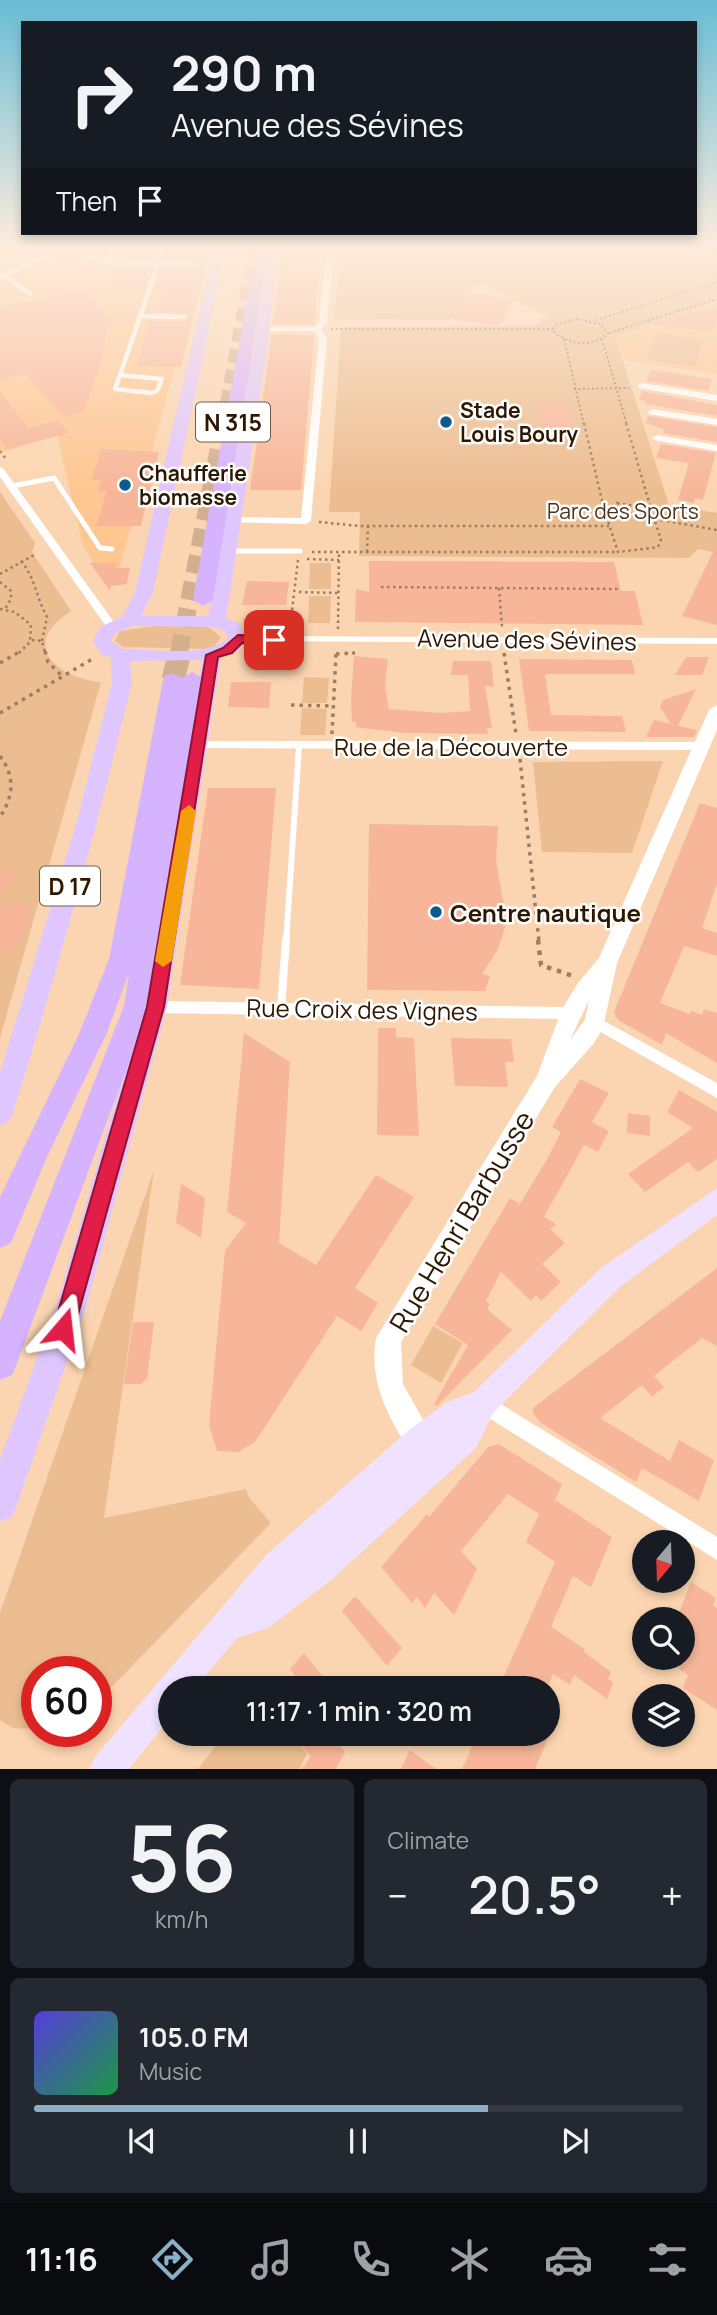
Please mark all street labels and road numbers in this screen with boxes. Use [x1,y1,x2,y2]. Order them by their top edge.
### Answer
road number: N 315 [196,402,270,442]
street label: Avenue des Sévines [417,621,637,657]
street label: Rue de la Découverte [334,730,568,763]
road number: D 17 [40,866,100,906]
street label: Rue Croix des Vignes [246,990,478,1028]
street label: Rue Henri Barbusse [380,1103,542,1339]

